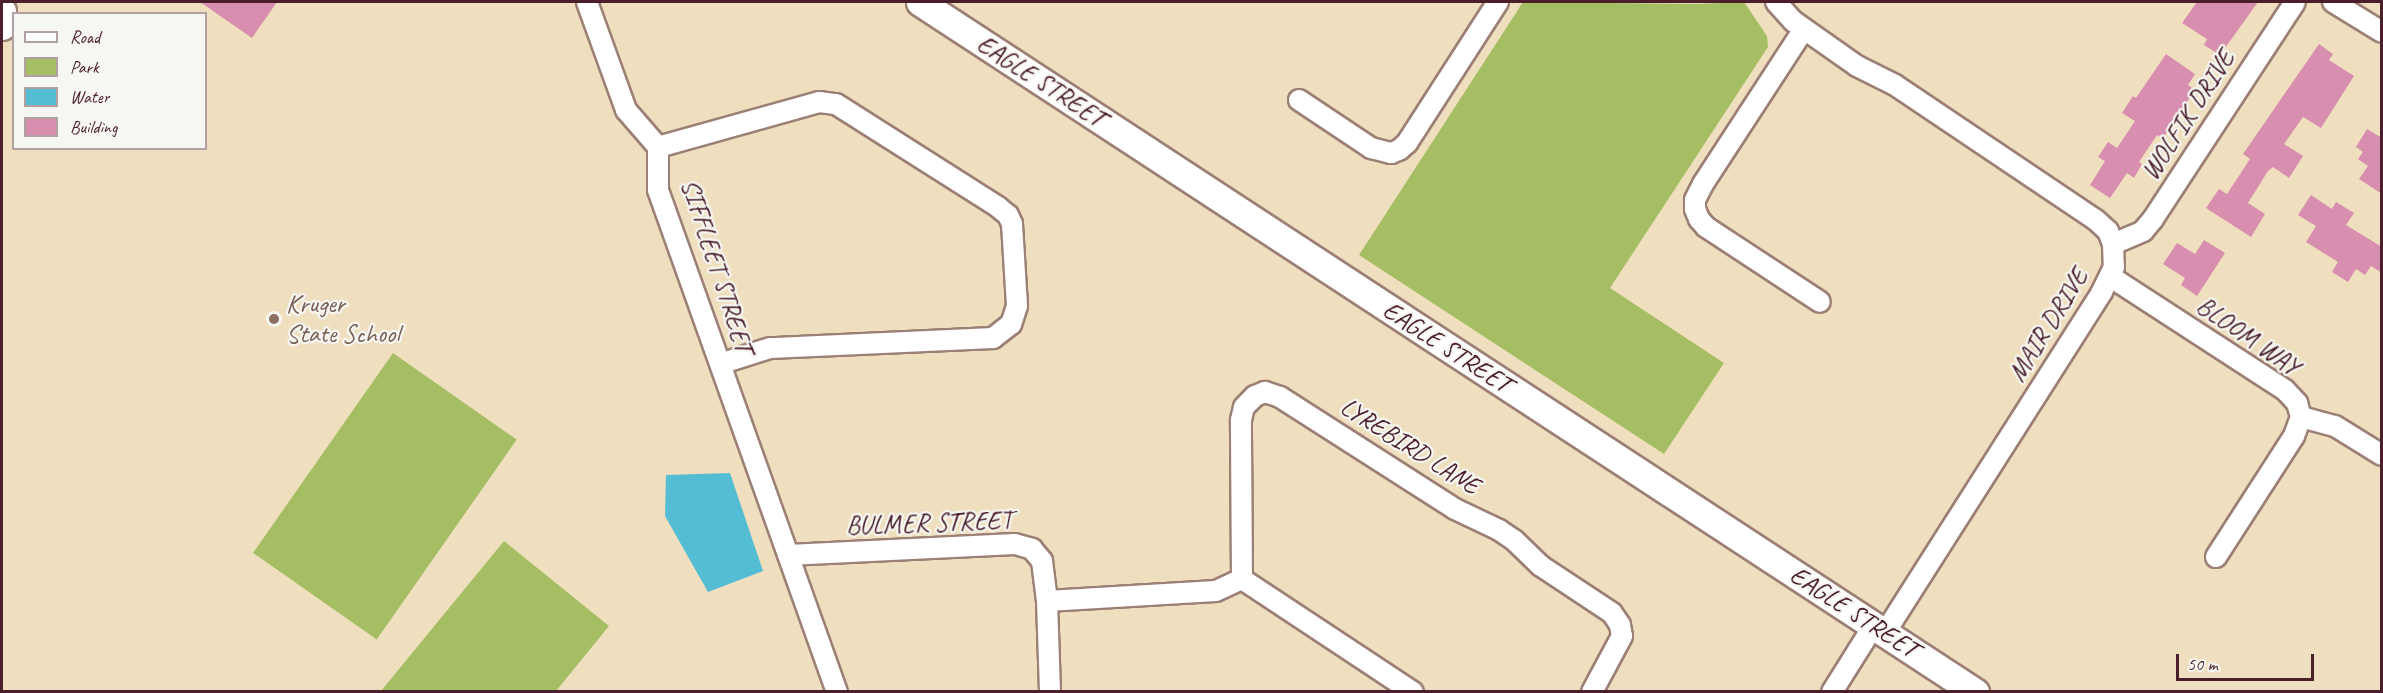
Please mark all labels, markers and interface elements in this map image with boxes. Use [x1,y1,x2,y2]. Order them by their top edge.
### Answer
legend [12,12,207,150]
text: Road [70,26,100,48]
street label: EAGLE STREET [971,28,1111,134]
street label: WOLFIK DRIVE [2134,44,2242,186]
text: Park [70,56,99,78]
text: Water [70,86,109,108]
text: Building [70,116,117,138]
street label: SIFFLEET STREET [674,175,760,357]
street label: MAIR DRIVE [2001,263,2095,387]
place label: Kruger State School [286,288,398,350]
street label: BLOOM WAY [2190,290,2306,382]
street label: EAGLE STREET [1377,294,1517,400]
marker: Kruger State School [267,312,281,326]
street label: LYREBIRD LANE [1334,391,1486,501]
street label: BULMER STREET [846,505,1012,541]
street label: EAGLE STREET [1784,559,1924,665]
scale bar [2179,642,2317,680]
text: 50 m [2187,653,2218,675]

